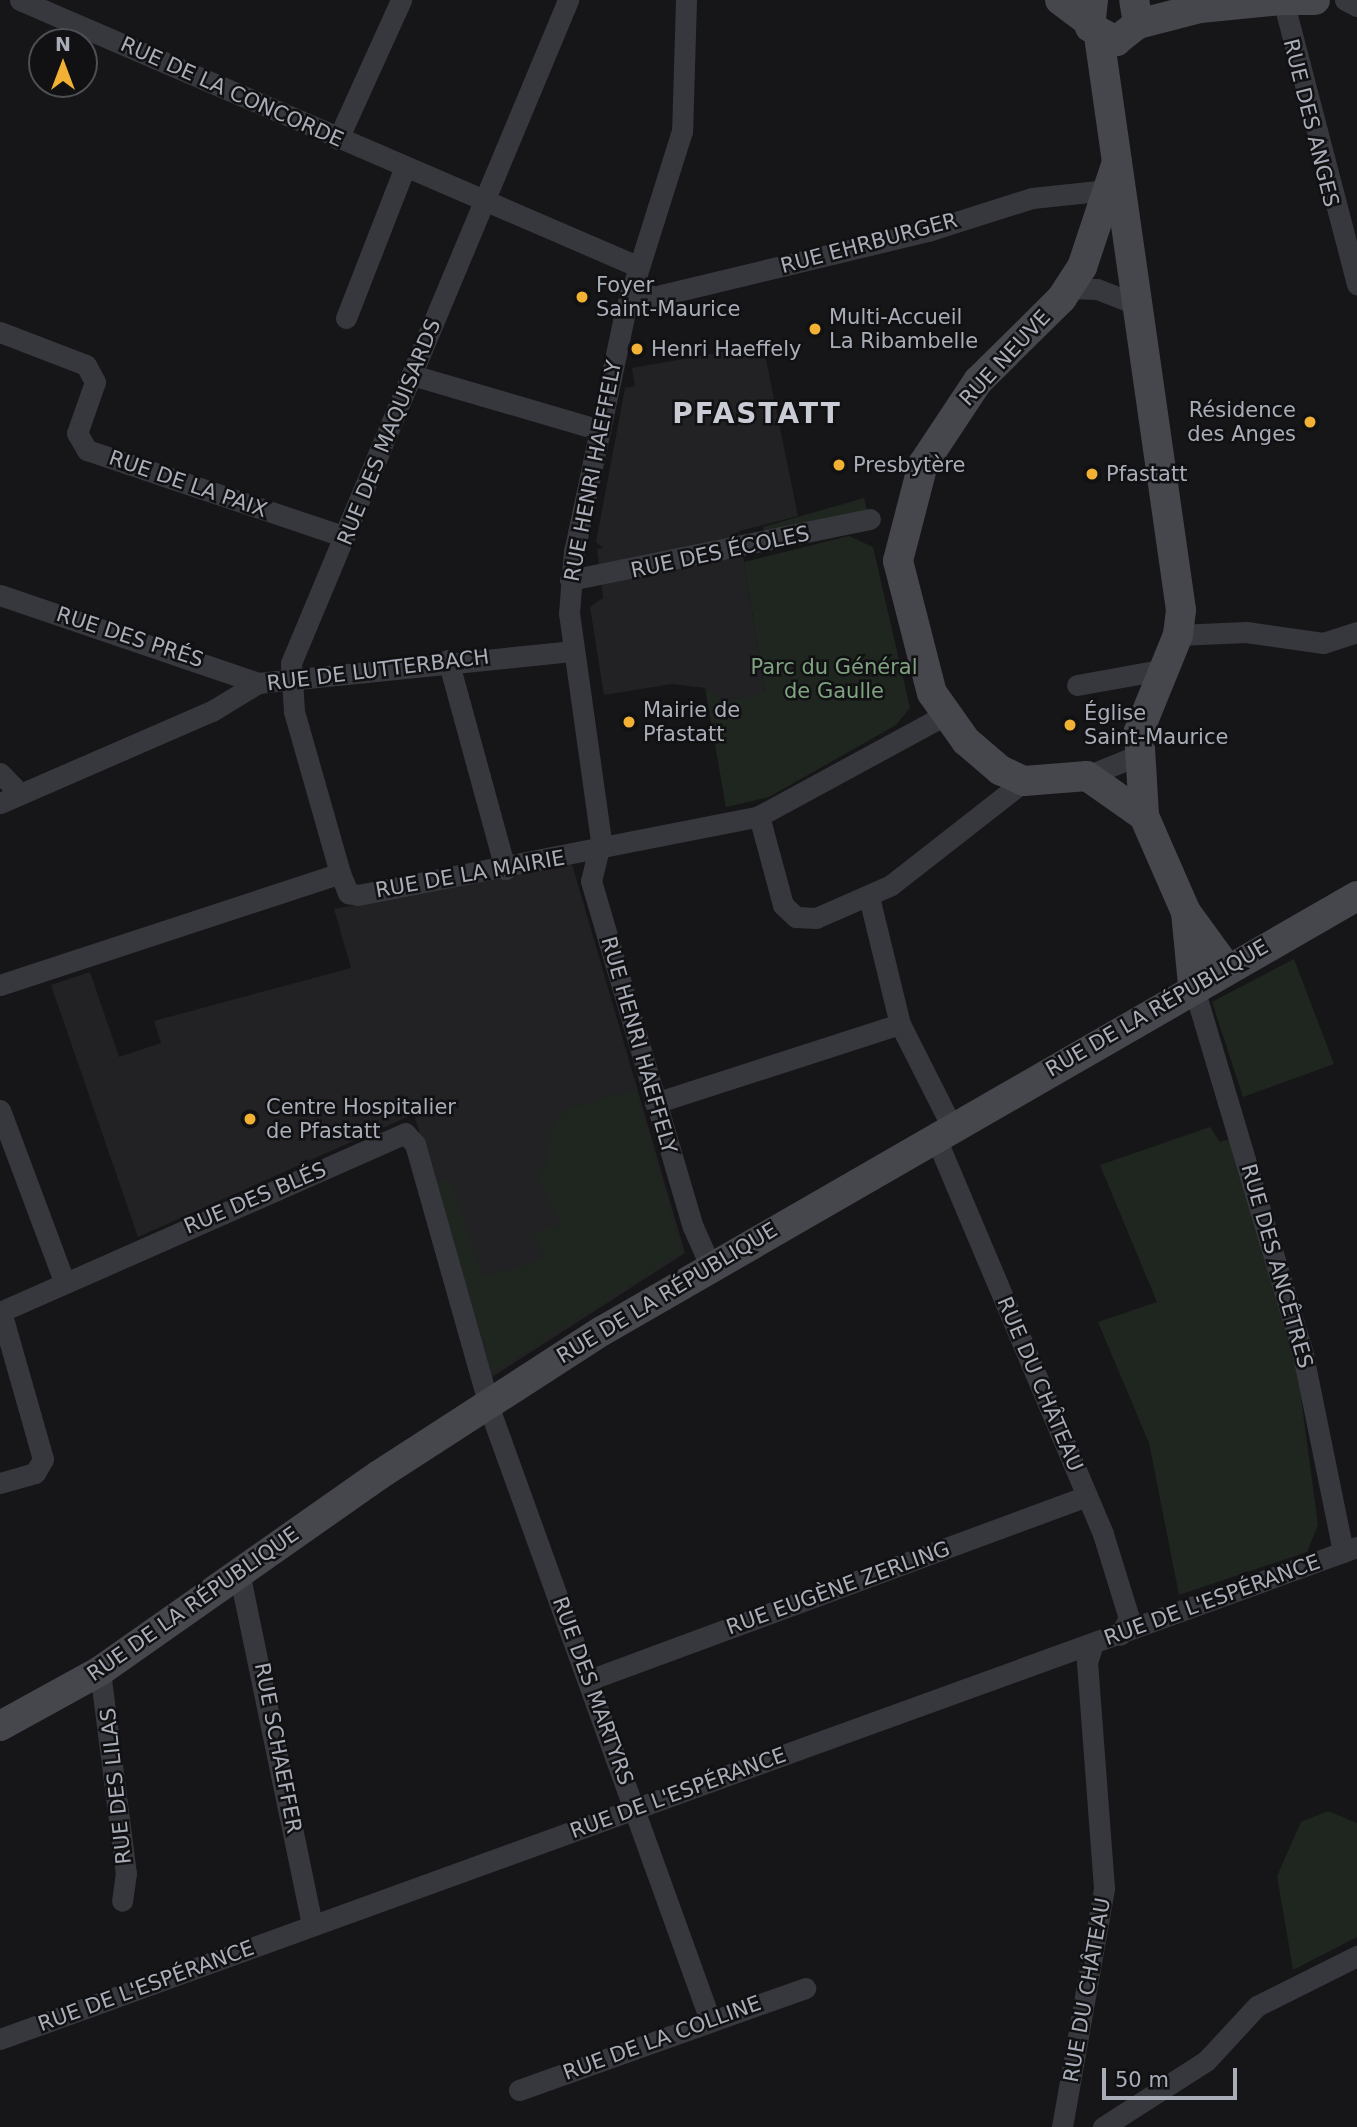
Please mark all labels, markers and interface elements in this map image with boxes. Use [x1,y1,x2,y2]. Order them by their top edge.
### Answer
north arrow [28,28,98,98]
street label: RUE DE LA CONCORDE [117,31,347,153]
text: N [55,33,71,55]
street label: RUE DES ANGES [1278,36,1344,210]
street label: RUE EHRBURGER [778,207,960,279]
place label: Foyer Saint-Maurice [596,272,740,322]
marker: Foyer Saint-Maurice [574,289,590,305]
place label: Multi-Accueil La Ribambelle [829,304,978,354]
street label: RUE NEUVE [954,305,1056,411]
street label: RUE DES MAQUISARDS [332,315,446,549]
marker: Multi-Accueil La Ribambelle [807,321,823,337]
place label: Henri Haeffely [651,336,801,362]
marker: Henri Haeffely [629,341,645,357]
street label: RUE HENRI HAEFFELY [559,358,627,584]
district label: PFASTATT [673,397,841,431]
place label: Résidence des Anges [1187,397,1296,447]
marker: Résidence des Anges [1302,414,1318,430]
street label: RUE DE LA PAIX [106,445,270,523]
place label: Presbytère [853,452,965,478]
marker: Presbytère [831,457,847,473]
place label: Pfastatt [1106,461,1187,487]
marker: Pfastatt [1084,466,1100,482]
street label: RUE DES ÉCOLES [628,521,812,583]
street label: RUE DES PRÉS [53,601,207,673]
street label: RUE DE LUTTERBACH [265,644,491,696]
park label: Parc du Général de Gaulle [750,654,918,704]
place label: Mairie de Pfastatt [643,697,740,747]
place label: Église Saint-Maurice [1084,700,1228,750]
marker: Mairie de Pfastatt [621,714,637,730]
marker: Église Saint-Maurice [1062,717,1078,733]
street label: RUE DE LA MAIRIE [373,845,567,903]
street label: RUE HENRI HAEFFELY [596,934,682,1156]
street label: RUE DE LA RÉPUBLIQUE [1041,934,1273,1082]
place label: Centre Hospitalier de Pfastatt [266,1094,456,1144]
marker: Centre Hospitalier de Pfastatt [240,1109,260,1129]
street label: RUE DES BLÉS [180,1157,330,1239]
street label: RUE DES ANCÊTRES [1236,1161,1318,1371]
street label: RUE DE LA RÉPUBLIQUE [552,1217,782,1369]
street label: RUE DU CHÂTEAU [992,1293,1088,1475]
street label: RUE DE LA RÉPUBLIQUE [82,1521,304,1687]
street label: RUE EUGÈNE ZERLING [723,1536,953,1640]
street label: RUE DE L'ESPÉRANCE [1101,1549,1323,1651]
street label: RUE DES MARTYRS [547,1593,639,1789]
street label: RUE SCHAEFFER [249,1661,307,1835]
street label: RUE DES LILAS [95,1707,137,1865]
street label: RUE DE L'ESPÉRANCE [567,1742,789,1844]
street label: RUE DU CHÂTEAU [1058,1896,1116,2084]
street label: RUE DE L'ESPÉRANCE [35,1935,257,2037]
street label: RUE DE LA COLLINE [559,1990,765,2086]
scale bar [1105,2054,1240,2098]
text: 50 m [1115,2068,1169,2092]

